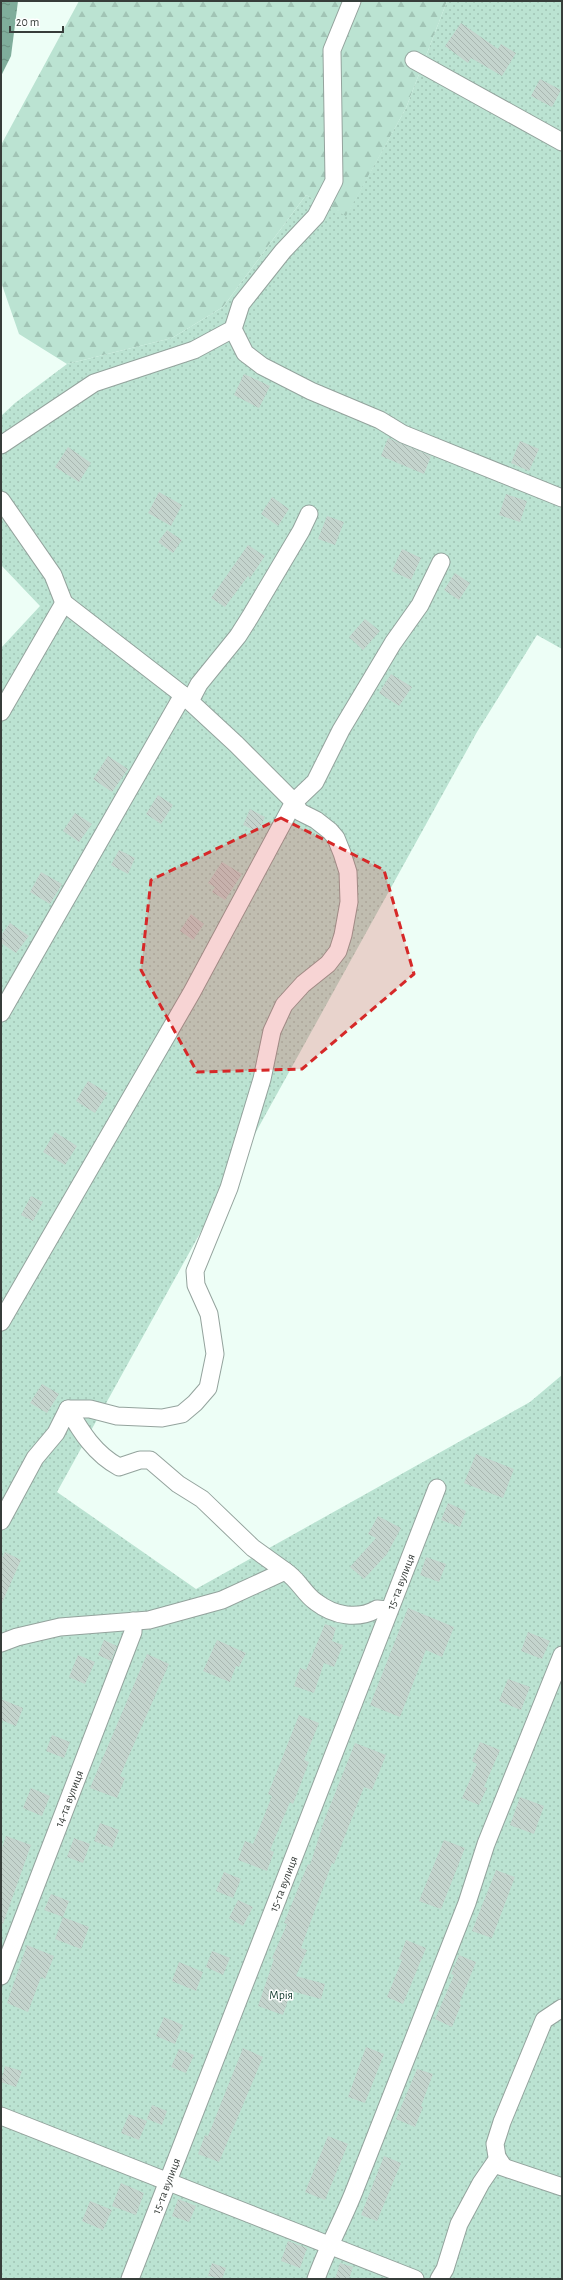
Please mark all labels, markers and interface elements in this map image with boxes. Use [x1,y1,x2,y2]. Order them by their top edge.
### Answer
scale bar [10,8,63,34]
text: 20 m [16,16,39,28]
street label: 15-та вулиця [384,1552,417,1611]
street label: 14-та вулиця [53,1769,85,1829]
street label: 15-та вулиця [267,1854,300,1913]
park label: Мрія [269,1989,293,2001]
street label: 15-та вулиця [150,2156,182,2215]

